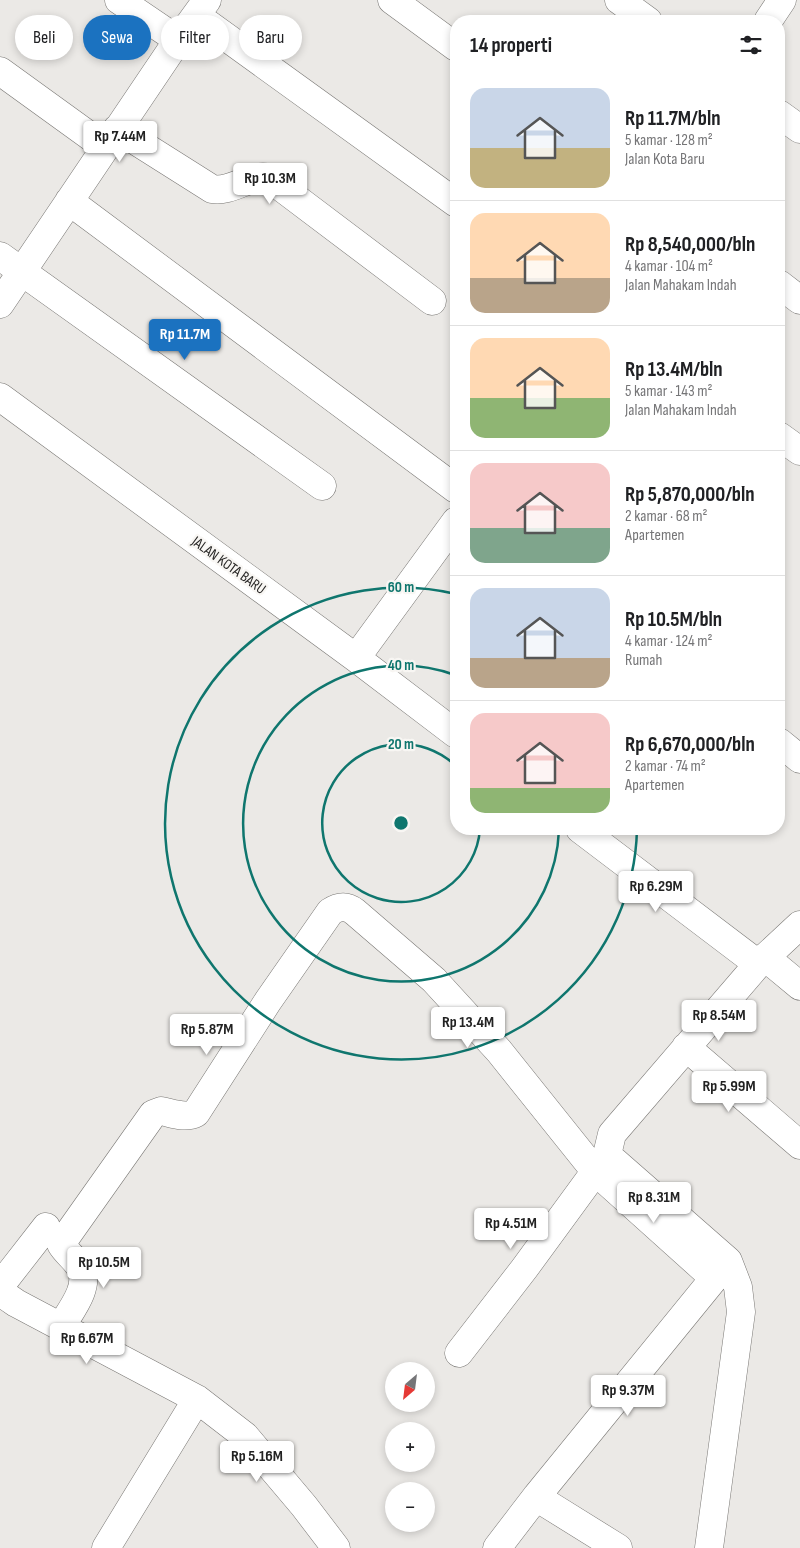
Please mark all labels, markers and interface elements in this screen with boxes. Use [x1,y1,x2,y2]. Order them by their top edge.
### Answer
chip: Beli [15,15,73,60]
chip: Sewa [83,15,151,60]
chip: Filter [161,15,229,60]
chip: Baru [239,15,302,60]
icon: filters [737,31,765,59]
text: 14 properti [470,33,552,58]
text: Rp 11.7M/bln [625,106,721,131]
icon: home [510,108,570,168]
pin: Rp 7.44M [68,120,172,163]
text: Rp 7.44M [94,127,146,146]
text: 5 kamar · 128 m² [625,131,713,150]
text: Jalan Kota Baru [625,150,705,169]
pin: Rp 10.3M [218,162,322,205]
text: Rp 10.3M [244,169,296,188]
text: Rp 8,540,000/bln [625,232,755,257]
icon: home [510,233,570,293]
text: 4 kamar · 104 m² [625,257,713,276]
text: Jalan Mahakam Indah [625,276,737,295]
pin: Rp 11.7M [133,318,237,361]
text: Rp 11.7M [160,325,210,344]
text: Rp 13.4M/bln [625,357,723,382]
icon: home [510,358,570,418]
text: 5 kamar · 143 m² [625,382,712,401]
text: Jalan Mahakam Indah [625,401,737,420]
text: Rp 5,870,000/bln [625,482,755,507]
icon: home [510,483,570,543]
text: 2 kamar · 68 m² [625,507,708,526]
text: Apartemen [625,526,684,545]
street label: JALAN KOTA BARU [187,532,269,599]
text: 60 m [388,578,414,597]
text: Rp 10.5M/bln [625,607,722,632]
icon: home [510,608,570,668]
text: 4 kamar · 124 m² [625,632,713,651]
text: Rumah [625,651,662,670]
text: 40 m [388,656,414,675]
text: Rp 6,670,000/bln [625,732,755,757]
icon: home [510,733,570,793]
text: 20 m [388,735,414,754]
text: 2 kamar · 74 m² [625,757,706,776]
text: Apartemen [625,776,684,795]
centre of rings [392,814,410,832]
pin: Rp 6.29M [604,870,708,913]
text: Rp 6.29M [629,877,683,896]
pin: Rp 8.54M [667,1000,771,1042]
pin: Rp 13.4M [416,1006,520,1049]
text: Rp 8.54M [692,1006,746,1025]
text: Rp 13.4M [442,1013,494,1032]
pin: Rp 5.87M [155,1014,259,1056]
text: Rp 5.87M [181,1020,233,1039]
pin: Rp 5.99M [677,1070,781,1113]
text: Rp 5.99M [703,1077,755,1096]
pin: Rp 8.31M [602,1182,706,1224]
text: Rp 8.31M [628,1188,680,1207]
pin: Rp 4.51M [459,1208,563,1250]
text: Rp 4.51M [485,1214,537,1233]
pin: Rp 10.5M [52,1246,156,1289]
text: Rp 10.5M [78,1253,130,1272]
pin: Rp 6.67M [35,1322,139,1365]
text: Rp 6.67M [61,1329,113,1348]
north arrow [385,1362,435,1412]
map controls [385,1362,435,1532]
pin: Rp 9.37M [576,1374,680,1417]
text: Rp 9.37M [602,1381,654,1400]
button: + [385,1422,435,1472]
pin: Rp 5.16M [205,1440,309,1483]
text: Rp 5.16M [231,1447,283,1466]
button: − [385,1482,435,1532]

